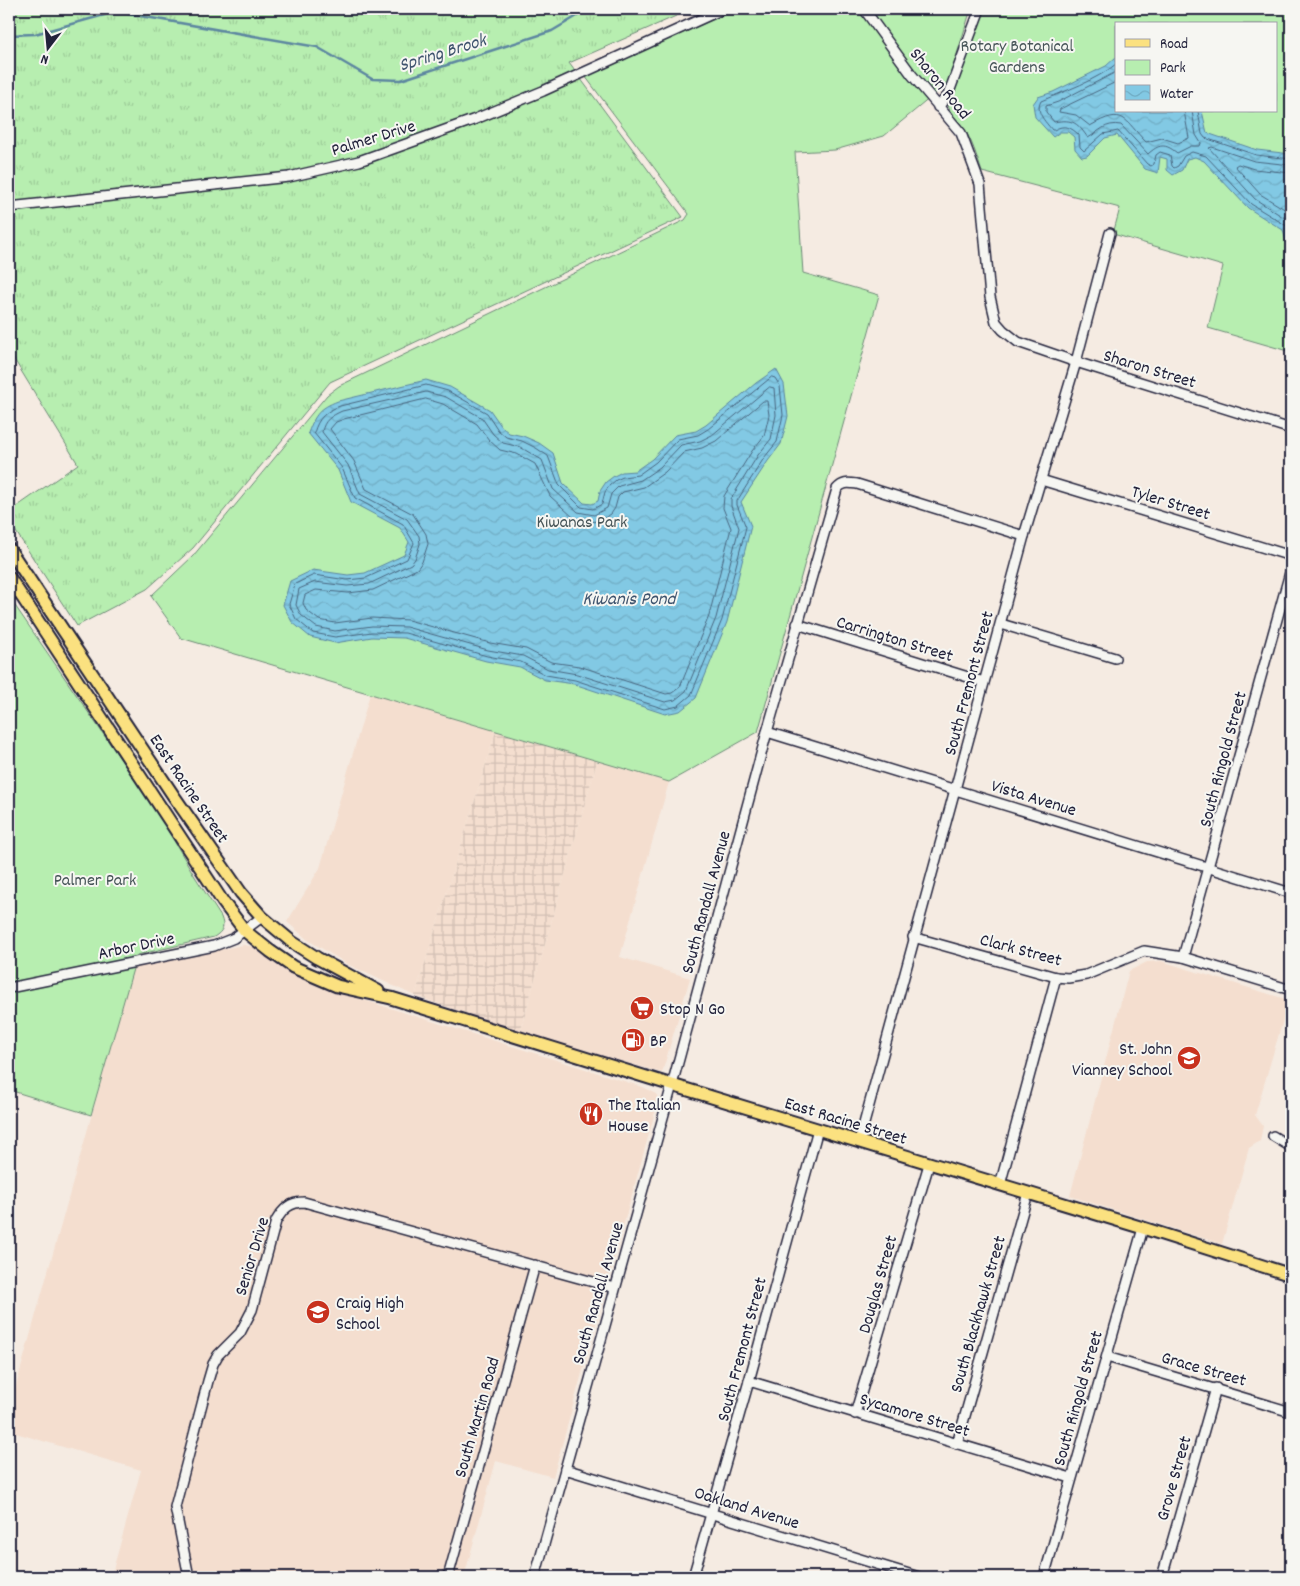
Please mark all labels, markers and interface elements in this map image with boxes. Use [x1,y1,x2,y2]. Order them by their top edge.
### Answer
north arrow [22,22,72,72]
legend [1115,22,1278,112]
water label: Spring Brook [396,28,492,80]
text: Road [1160,34,1188,56]
park label: Rotary Botanical Gardens [960,35,1074,81]
street label: Sharon Road [902,44,976,126]
text: N [39,48,51,69]
text: Park [1160,58,1186,80]
text: Water [1160,84,1194,106]
street label: Palmer Drive [329,115,419,164]
street label: Sharon Street [1100,344,1199,396]
street label: Tyler Street [1128,481,1213,528]
park label: Kiwanas Park [537,511,627,536]
water label: Kiwanis Pond [583,587,677,614]
street label: South Fremont Street [939,608,1002,759]
street label: Carrington Street [833,611,956,670]
street label: South Ringold Street [1194,689,1255,830]
street label: East Racine Street [142,730,234,849]
street label: Vista Avenue [988,775,1079,824]
street label: South Randall Avenue [676,828,739,977]
park label: Palmer Park [54,869,136,894]
street label: Arbor Drive [96,927,177,968]
street label: Clark Street [977,929,1064,974]
supermarket icon: Stop N Go [629,995,655,1021]
place label: Stop N Go [660,998,725,1023]
fuel station icon: BP [620,1027,646,1053]
place label: BP [650,1030,667,1055]
place label: St. John Vianney School [1072,1038,1173,1084]
school or university icon: St. John Vianney School [1176,1045,1202,1071]
street label: East Racine Street [781,1092,910,1153]
place label: The Italian House [608,1094,681,1140]
restaurant icon: The Italian House [578,1101,604,1127]
street label: Senior Drive [230,1214,277,1299]
street label: South Randall Avenue [567,1219,632,1368]
street label: Douglas Street [853,1232,905,1337]
street label: South Blackhawk Street [945,1233,1014,1396]
street label: South Fremont Street [712,1274,775,1425]
place label: Craig High School [336,1292,404,1338]
school or university icon: Craig High School [305,1299,331,1325]
street label: South Ringold Street [1048,1328,1111,1469]
street label: Grace Street [1158,1346,1249,1395]
street label: South Martin Road [449,1354,508,1481]
street label: Sycamore Street [856,1388,973,1445]
street label: Grove Street [1151,1433,1200,1524]
street label: Oakland Avenue [690,1482,802,1537]

